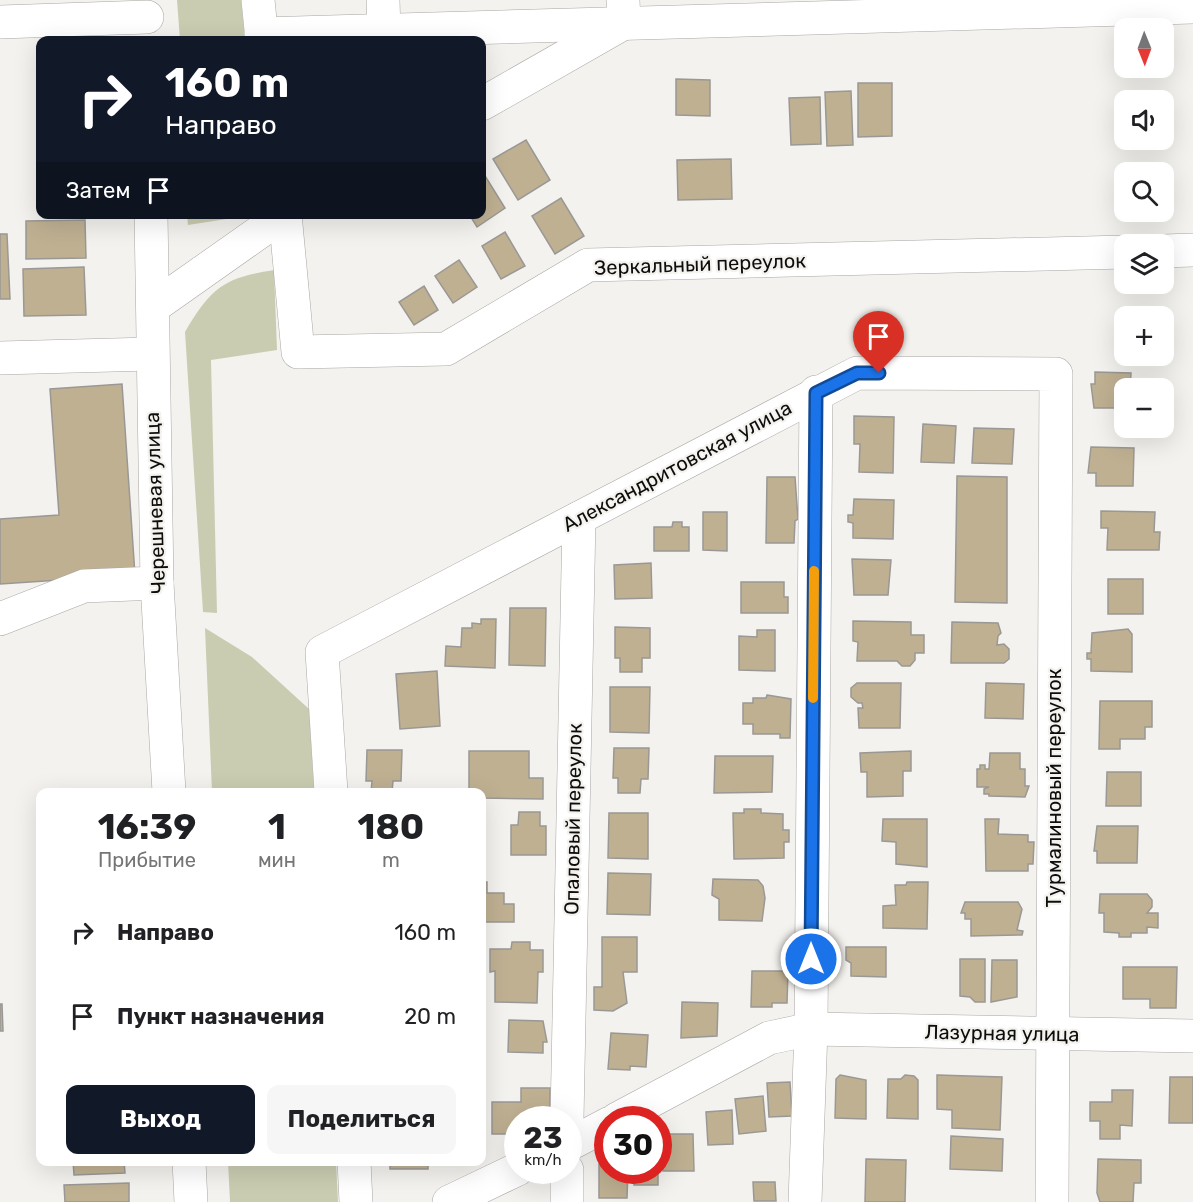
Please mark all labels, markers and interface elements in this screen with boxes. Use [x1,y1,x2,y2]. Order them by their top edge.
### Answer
north arrow [1114,18,1174,78]
map controls [1114,18,1174,438]
text: 160 m [165,58,289,108]
icon: right [66,60,144,138]
button: sound [1114,90,1174,150]
text: Направо [165,109,277,141]
button: search [1114,162,1174,222]
icon: arrive [142,174,175,207]
text: Затем [66,177,130,204]
button: layers [1114,234,1174,294]
street label: Зеркальный переулок [594,248,807,280]
button: + [1114,306,1174,366]
pin [853,311,904,373]
icon: arrive [862,320,895,353]
button: − [1114,378,1174,438]
street label: Александритовская улица [558,395,796,537]
street label: Черешневая улица [140,412,170,594]
street label: Турмалиновый переулок [1042,668,1066,907]
street label: Опаловый переулок [559,723,587,915]
text: 16:39 [98,805,196,848]
text: 1 [268,805,286,848]
text: 180 [358,805,424,848]
text: Прибытие [98,848,196,872]
text: мин [258,848,296,872]
text: m [382,848,400,872]
icon: right [66,916,99,949]
text: Направо [117,919,214,946]
text: 160 m [394,919,456,946]
position arrow [779,927,843,991]
icon: arrive [66,1000,99,1033]
text: Пункт назначения [117,1003,325,1030]
text: 20 m [404,1003,456,1030]
street label: Лазурная улица [924,1020,1080,1046]
button: Выход [66,1085,255,1154]
button: Поделиться [267,1085,456,1154]
speed limit sign: 30 [594,1106,672,1184]
text: 23 [523,1120,563,1156]
text: km/h [524,1151,562,1169]

